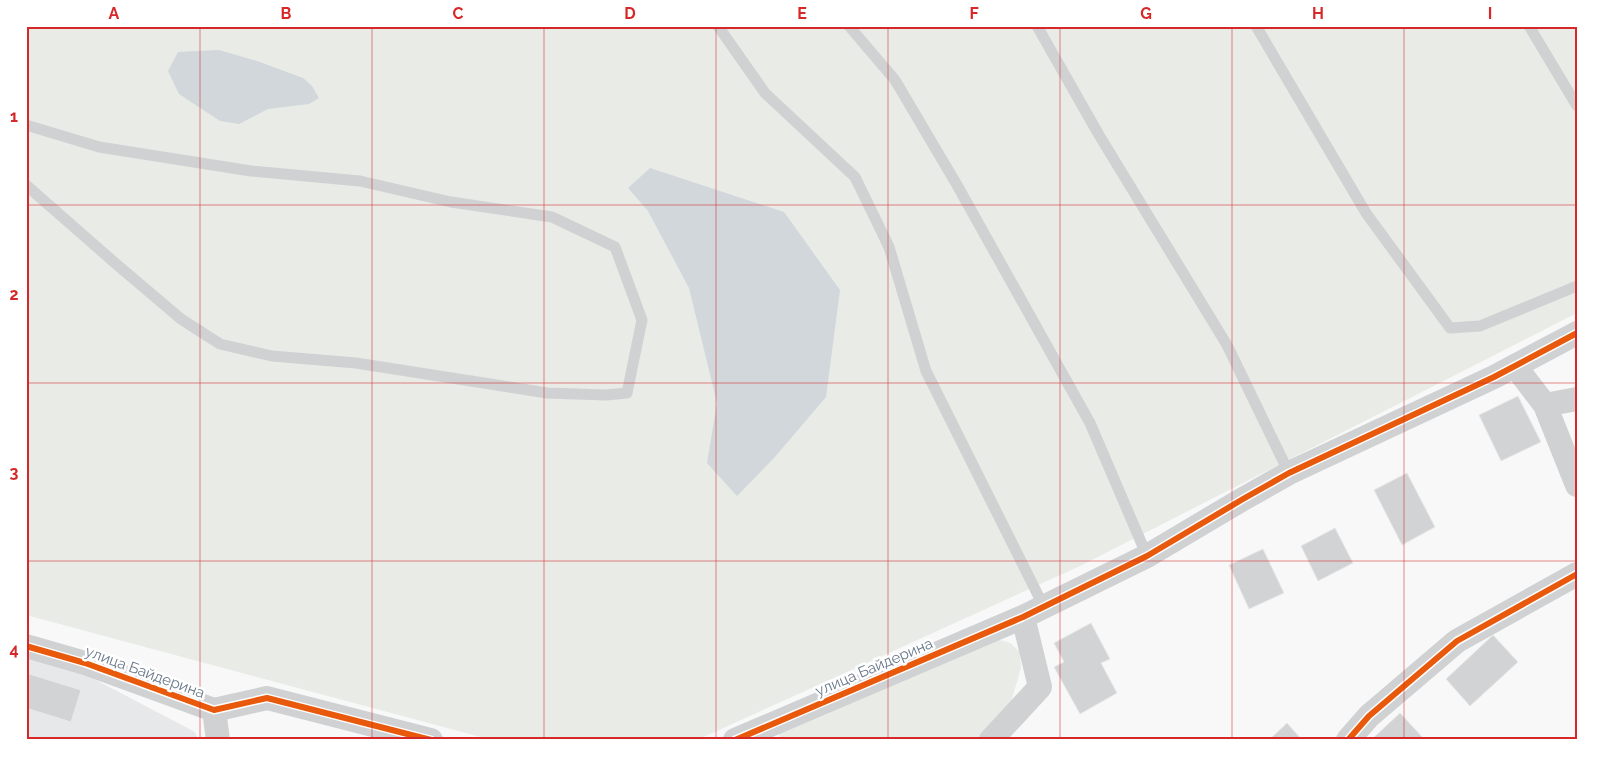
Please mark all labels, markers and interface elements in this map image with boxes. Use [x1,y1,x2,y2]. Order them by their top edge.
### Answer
text: A [109,4,120,23]
text: B [281,4,292,23]
text: C [453,4,464,23]
text: D [624,4,636,23]
text: E [797,4,807,23]
text: F [969,4,979,23]
text: G [1140,4,1152,23]
text: H [1312,4,1324,23]
text: I [1488,4,1492,23]
text: 1 [10,107,18,126]
text: 2 [9,285,19,304]
text: 3 [10,463,19,482]
street label: улица Байдерина [813,634,935,700]
text: 4 [9,640,19,659]
street label: улица Байдерина [83,642,207,702]

